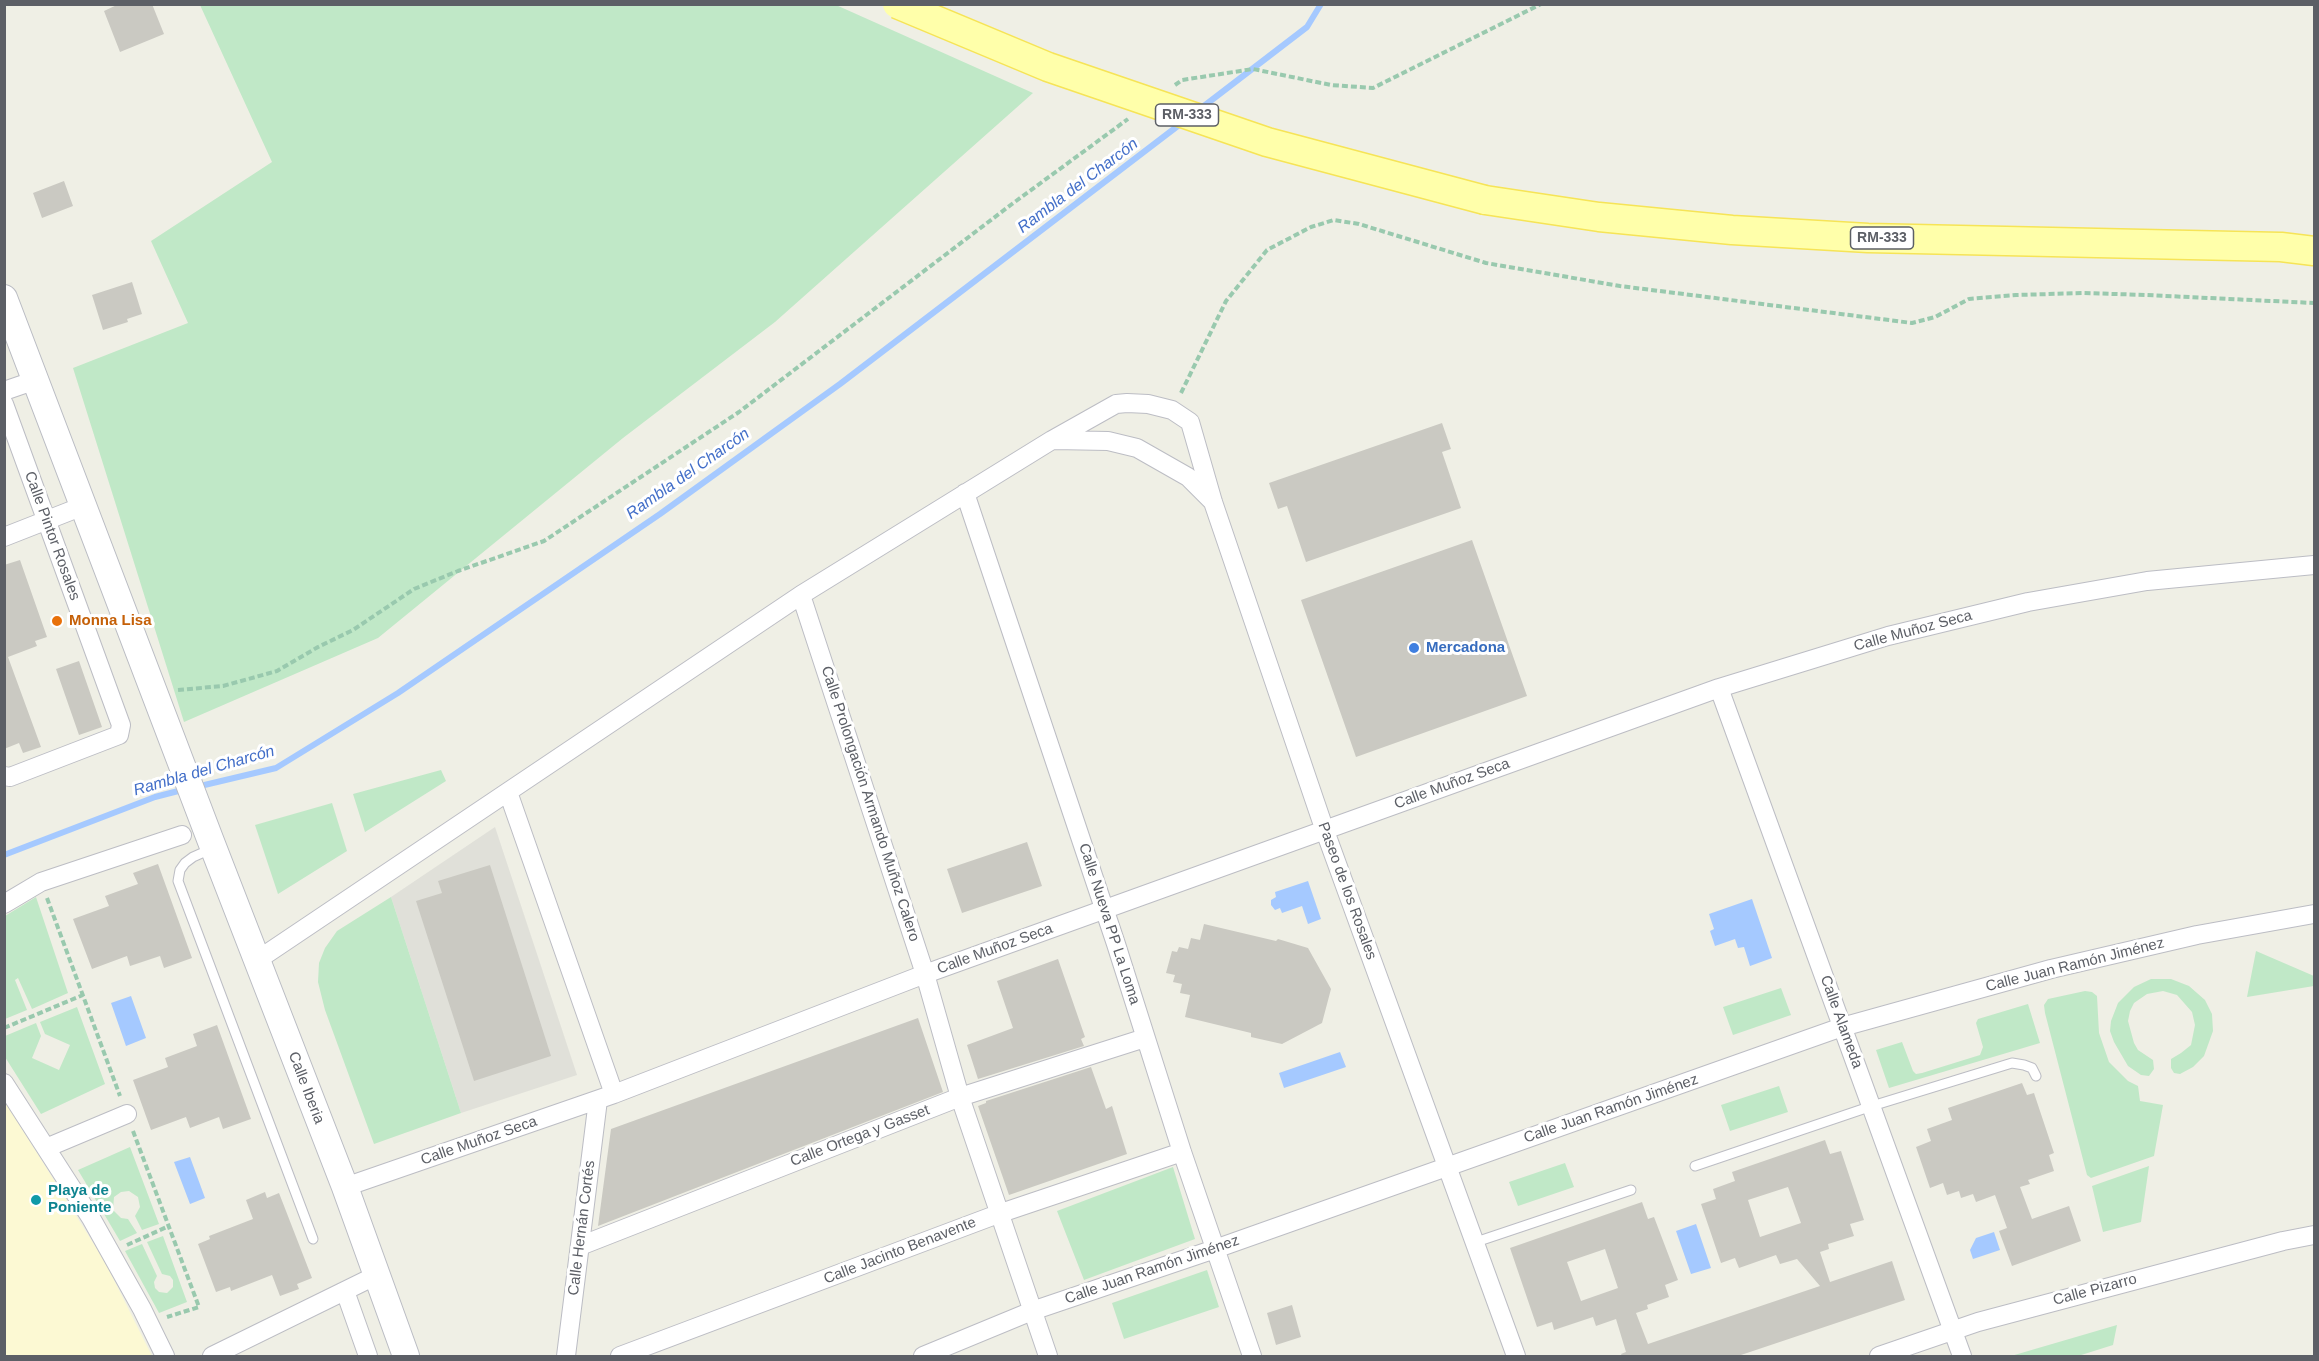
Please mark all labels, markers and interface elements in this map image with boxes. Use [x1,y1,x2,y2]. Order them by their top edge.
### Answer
road number: RM-333 [1156,104,1218,126]
water label: Rambla del Charcón [1014,134,1142,238]
road number: RM-333 [1850,227,1914,249]
water label: Rambla del Charcón [623,424,753,524]
street label: Calle Pintor Rosales [20,469,84,603]
street label: Calle Muñoz Seca [1852,607,1974,655]
place label: Monna Lisa [69,612,152,630]
marker: Monna Lisa [50,614,64,628]
place label: Mercadona [1426,639,1505,657]
marker: Mercadona [1407,641,1421,655]
street label: Calle Prolongación Armando Muñoz Calero [817,664,923,944]
water label: Rambla del Charcón [131,742,277,800]
street label: Calle Muñoz Seca [1392,755,1512,813]
street label: Paseo de los Rosales [1314,820,1380,962]
street label: Calle Nueva PP La Loma [1074,841,1144,1007]
street label: Calle Muñoz Seca [935,920,1055,978]
street label: Calle Juan Ramón Jiménez [1984,934,2166,996]
street label: Calle Alameda [1816,973,1866,1071]
street label: Calle Iberia [284,1049,328,1127]
street label: Calle Juan Ramón Jiménez [1521,1071,1701,1147]
street label: Calle Ortega y Gasset [788,1101,932,1171]
street label: Calle Muñoz Seca [419,1113,539,1169]
street label: Calle Hernán Cortés [565,1159,599,1297]
place label: Playa de Poniente [48,1182,111,1217]
marker: Playa de Poniente [29,1193,43,1207]
street label: Calle Jacinto Benavente [821,1214,979,1288]
street label: Calle Juan Ramón Jiménez [1062,1232,1242,1308]
street label: Calle Pizarro [2051,1270,2139,1310]

